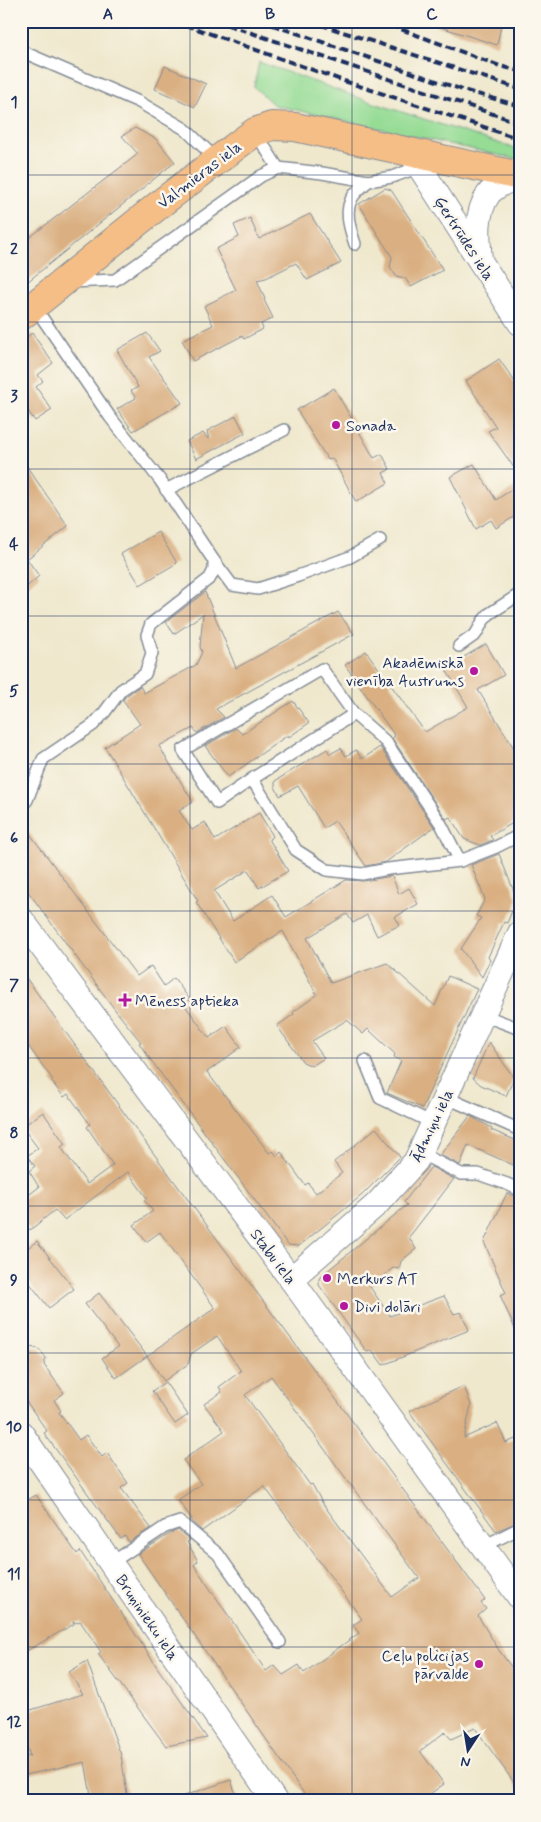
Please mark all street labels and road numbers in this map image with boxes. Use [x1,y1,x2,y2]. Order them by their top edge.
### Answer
street label: Valmieras iela [154,137,246,214]
street label: Ģertrūdes iela [429,193,499,285]
street label: Ādmiņu iela [406,1086,459,1166]
street label: Stabu iela [245,1225,301,1289]
street label: Bruņinieku iela [110,1571,183,1665]

